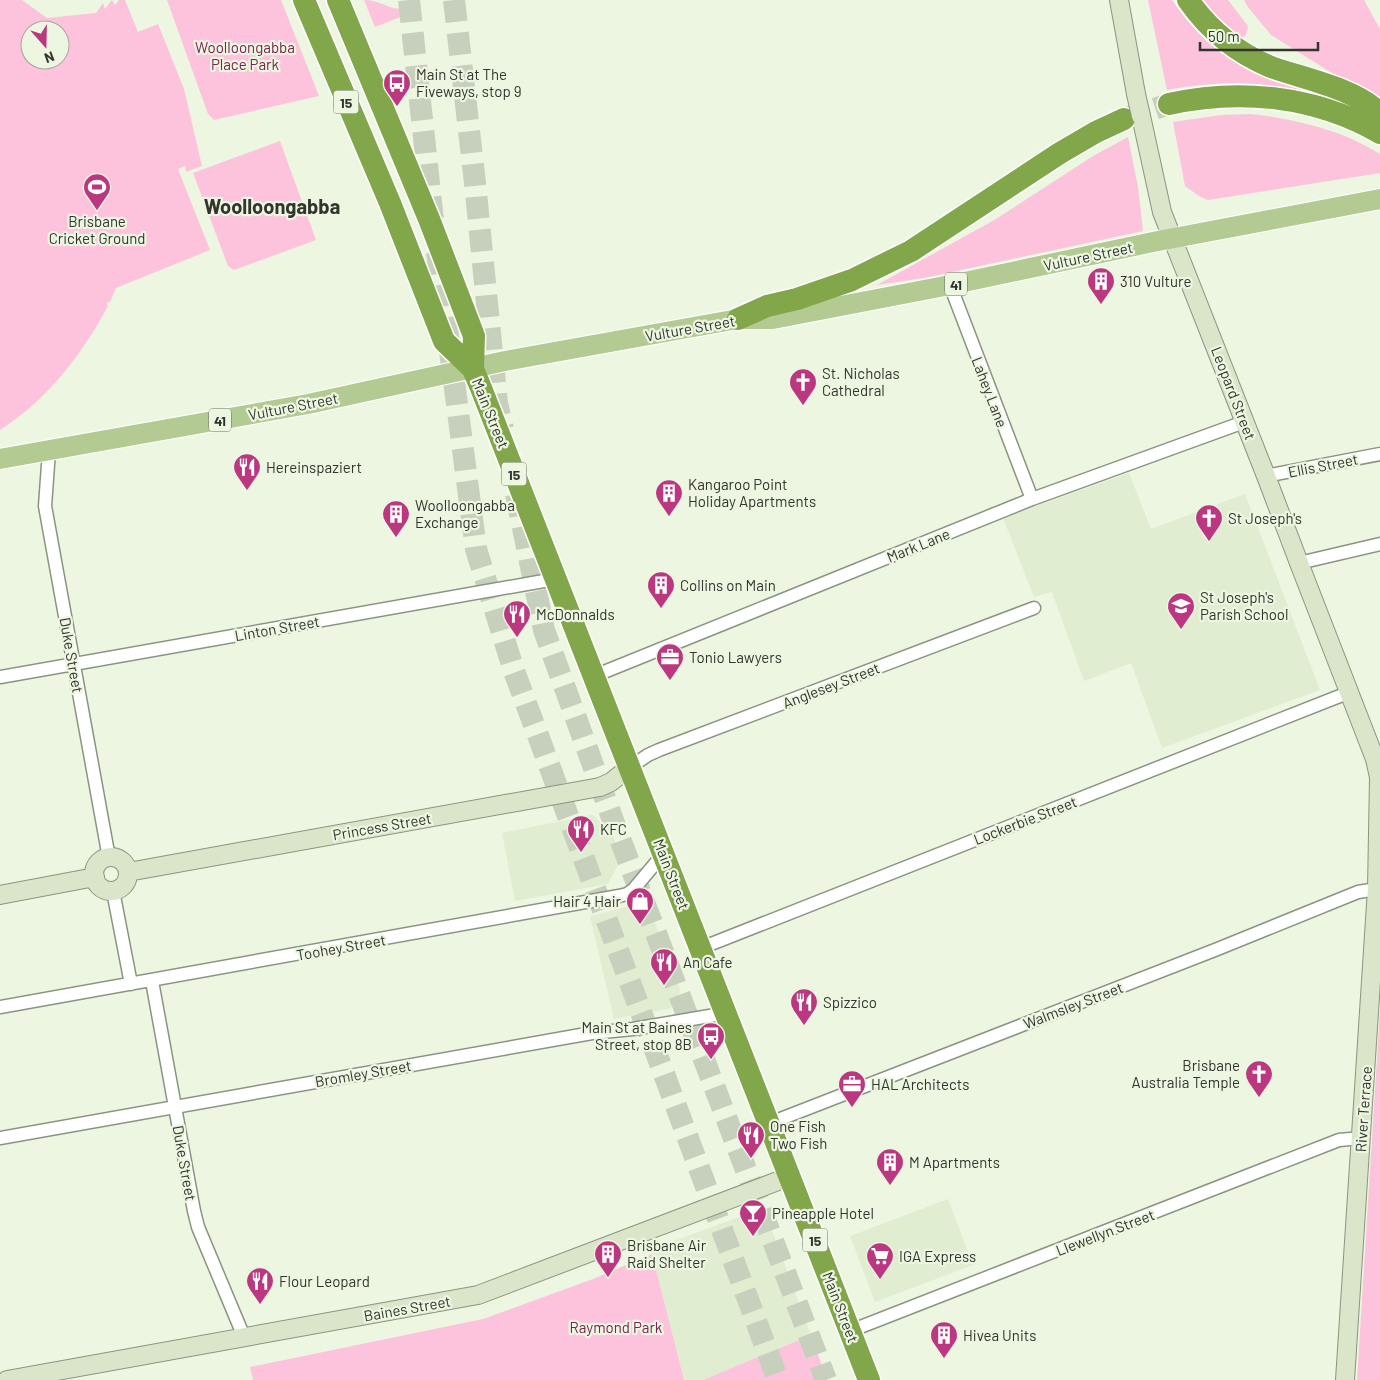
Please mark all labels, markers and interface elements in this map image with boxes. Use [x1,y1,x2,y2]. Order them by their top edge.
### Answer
north arrow [20,20,70,70]
scale bar [1200,20,1318,52]
text: 50 m [1208,27,1240,45]
park label: Woolloongabba Place Park [195,38,295,73]
text: N [42,48,57,67]
place label: Main St at The Fiveways, stop 9 [416,65,522,100]
bus stop icon: Main St at The Fiveways, stop 9 [382,68,412,107]
road number: 15 [334,90,358,114]
sports icon: Brisbane Cricket Ground [82,172,112,211]
district label: Woolloongabba [204,194,340,218]
place label: Brisbane Cricket Ground [49,212,145,247]
street label: Vulture Street [1042,238,1134,274]
building icon: 310 Vulture [1086,266,1116,305]
road number: 41 [945,272,967,296]
place label: 310 Vulture [1120,272,1191,290]
street label: Vulture Street [644,311,736,345]
street label: Leopard Street [1208,344,1260,442]
street label: Lahey Lane [968,354,1012,430]
place label: St. Nicholas Cathedral [822,364,900,399]
church icon: St. Nicholas Cathedral [788,367,818,406]
street label: Main Street [469,375,513,451]
street label: Vulture Street [247,388,339,424]
road number: 41 [209,408,231,432]
street label: Ellis Street [1286,449,1360,481]
restaurant icon: Hereinspaziert [232,452,262,491]
place label: Hereinspaziert [266,458,362,476]
road number: 15 [502,462,526,486]
place label: Kangaroo Point Holiday Apartments [688,475,816,510]
building icon: Kangaroo Point Holiday Apartments [654,478,684,517]
place label: Woolloongabba Exchange [415,496,515,531]
building icon: Woolloongabba Exchange [381,499,411,538]
church icon: St Joseph's [1194,503,1224,542]
place label: St Joseph's [1228,509,1302,527]
street label: Mark Lane [884,524,952,566]
building icon: Collins on Main [646,570,676,609]
place label: Collins on Main [680,576,776,594]
place label: St Joseph's Parish School [1200,588,1288,623]
school or university icon: St Joseph's Parish School [1166,591,1196,630]
restaurant icon: McDonnalds [502,599,532,638]
place label: McDonnalds [536,605,615,623]
street label: Linton Street [233,612,321,644]
street label: Duke Street [57,616,87,694]
office icon: Tonio Lawyers [655,642,685,681]
place label: Tonio Lawyers [689,648,782,666]
street label: Anglesey Street [780,658,882,712]
street label: Lockerbie Street [971,792,1079,848]
street label: Princess Street [331,808,433,844]
restaurant icon: KFC [566,814,596,853]
place label: KFC [600,820,627,838]
street label: Main Street [650,836,694,912]
shop icon: Hair 4 Hair [625,886,655,925]
place label: Hair 4 Hair [553,892,622,910]
street label: Toohey Street [295,930,387,964]
restaurant icon: An Cafe [649,947,679,986]
place label: An Cafe [683,953,732,971]
street label: Walmsley Street [1021,978,1125,1032]
restaurant icon: Spizzico [789,987,819,1026]
place label: Spizzico [823,993,877,1011]
place label: Main St at Baines Street, stop 8B [582,1018,692,1053]
bus stop icon: Main St at Baines Street, stop 8B [696,1021,726,1060]
street label: Bromley Street [313,1056,413,1090]
place label: Brisbane Australia Temple [1132,1056,1240,1091]
church icon: Brisbane Australia Temple [1244,1059,1274,1098]
street label: River Terrace [1351,1065,1375,1153]
office icon: HAL Architects [837,1069,867,1108]
place label: HAL Architects [871,1075,969,1093]
place label: One Fish Two Fish [770,1117,827,1152]
restaurant icon: One Fish Two Fish [736,1120,766,1159]
street label: Duke Street [170,1124,200,1202]
building icon: M Apartments [875,1147,905,1186]
place label: M Apartments [909,1153,1000,1171]
bar icon: Pineapple Hotel [738,1198,768,1237]
place label: Pineapple Hotel [772,1204,874,1222]
street label: Llewellyn Street [1053,1205,1157,1259]
road number: 15 [802,1228,828,1252]
place label: Brisbane Air Raid Shelter [627,1236,707,1271]
building icon: Brisbane Air Raid Shelter [593,1239,623,1278]
supermarket icon: IGA Express [865,1241,895,1280]
place label: IGA Express [899,1247,976,1265]
restaurant icon: Flour Leopard [245,1266,275,1305]
street label: Main Street [819,1269,863,1345]
place label: Flour Leopard [279,1272,370,1290]
street label: Baines Street [362,1292,452,1324]
park label: Raymond Park [570,1318,663,1336]
building icon: Hivea Units [929,1320,959,1359]
place label: Hivea Units [963,1326,1036,1344]

